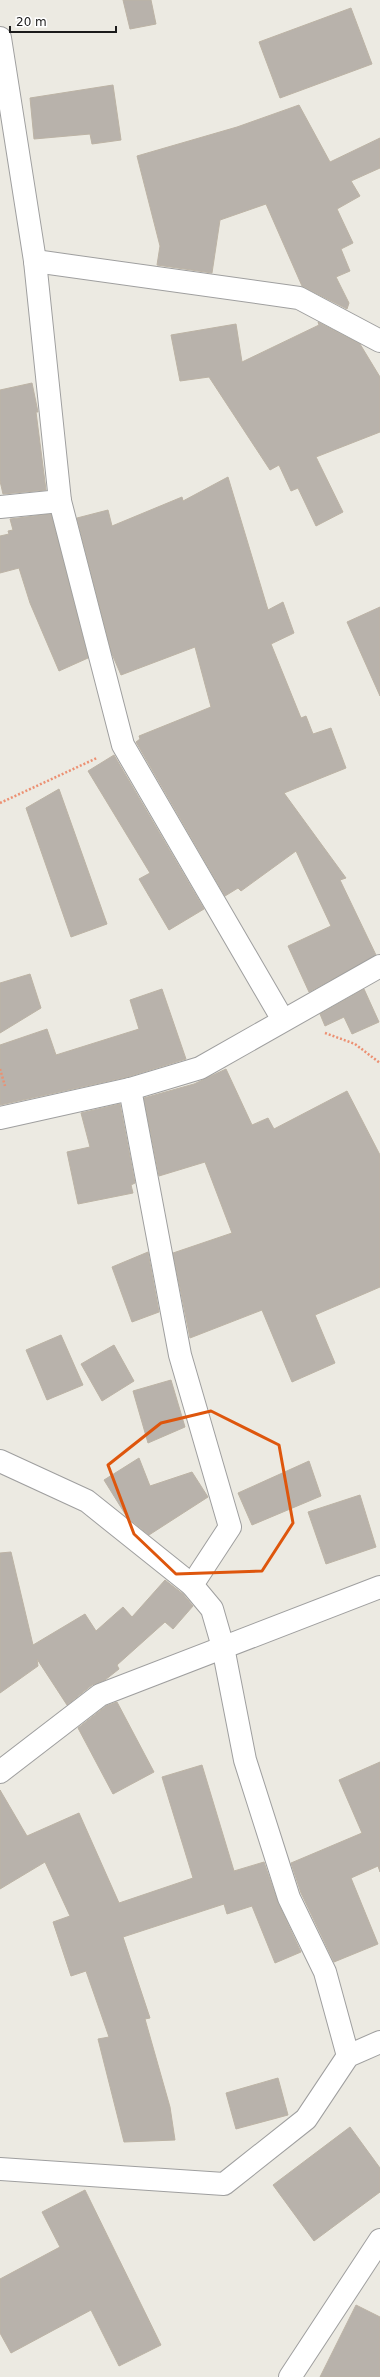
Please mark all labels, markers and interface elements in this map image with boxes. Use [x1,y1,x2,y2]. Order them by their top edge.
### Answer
scale bar [10,8,116,34]
text: 20 m [16,15,47,29]

